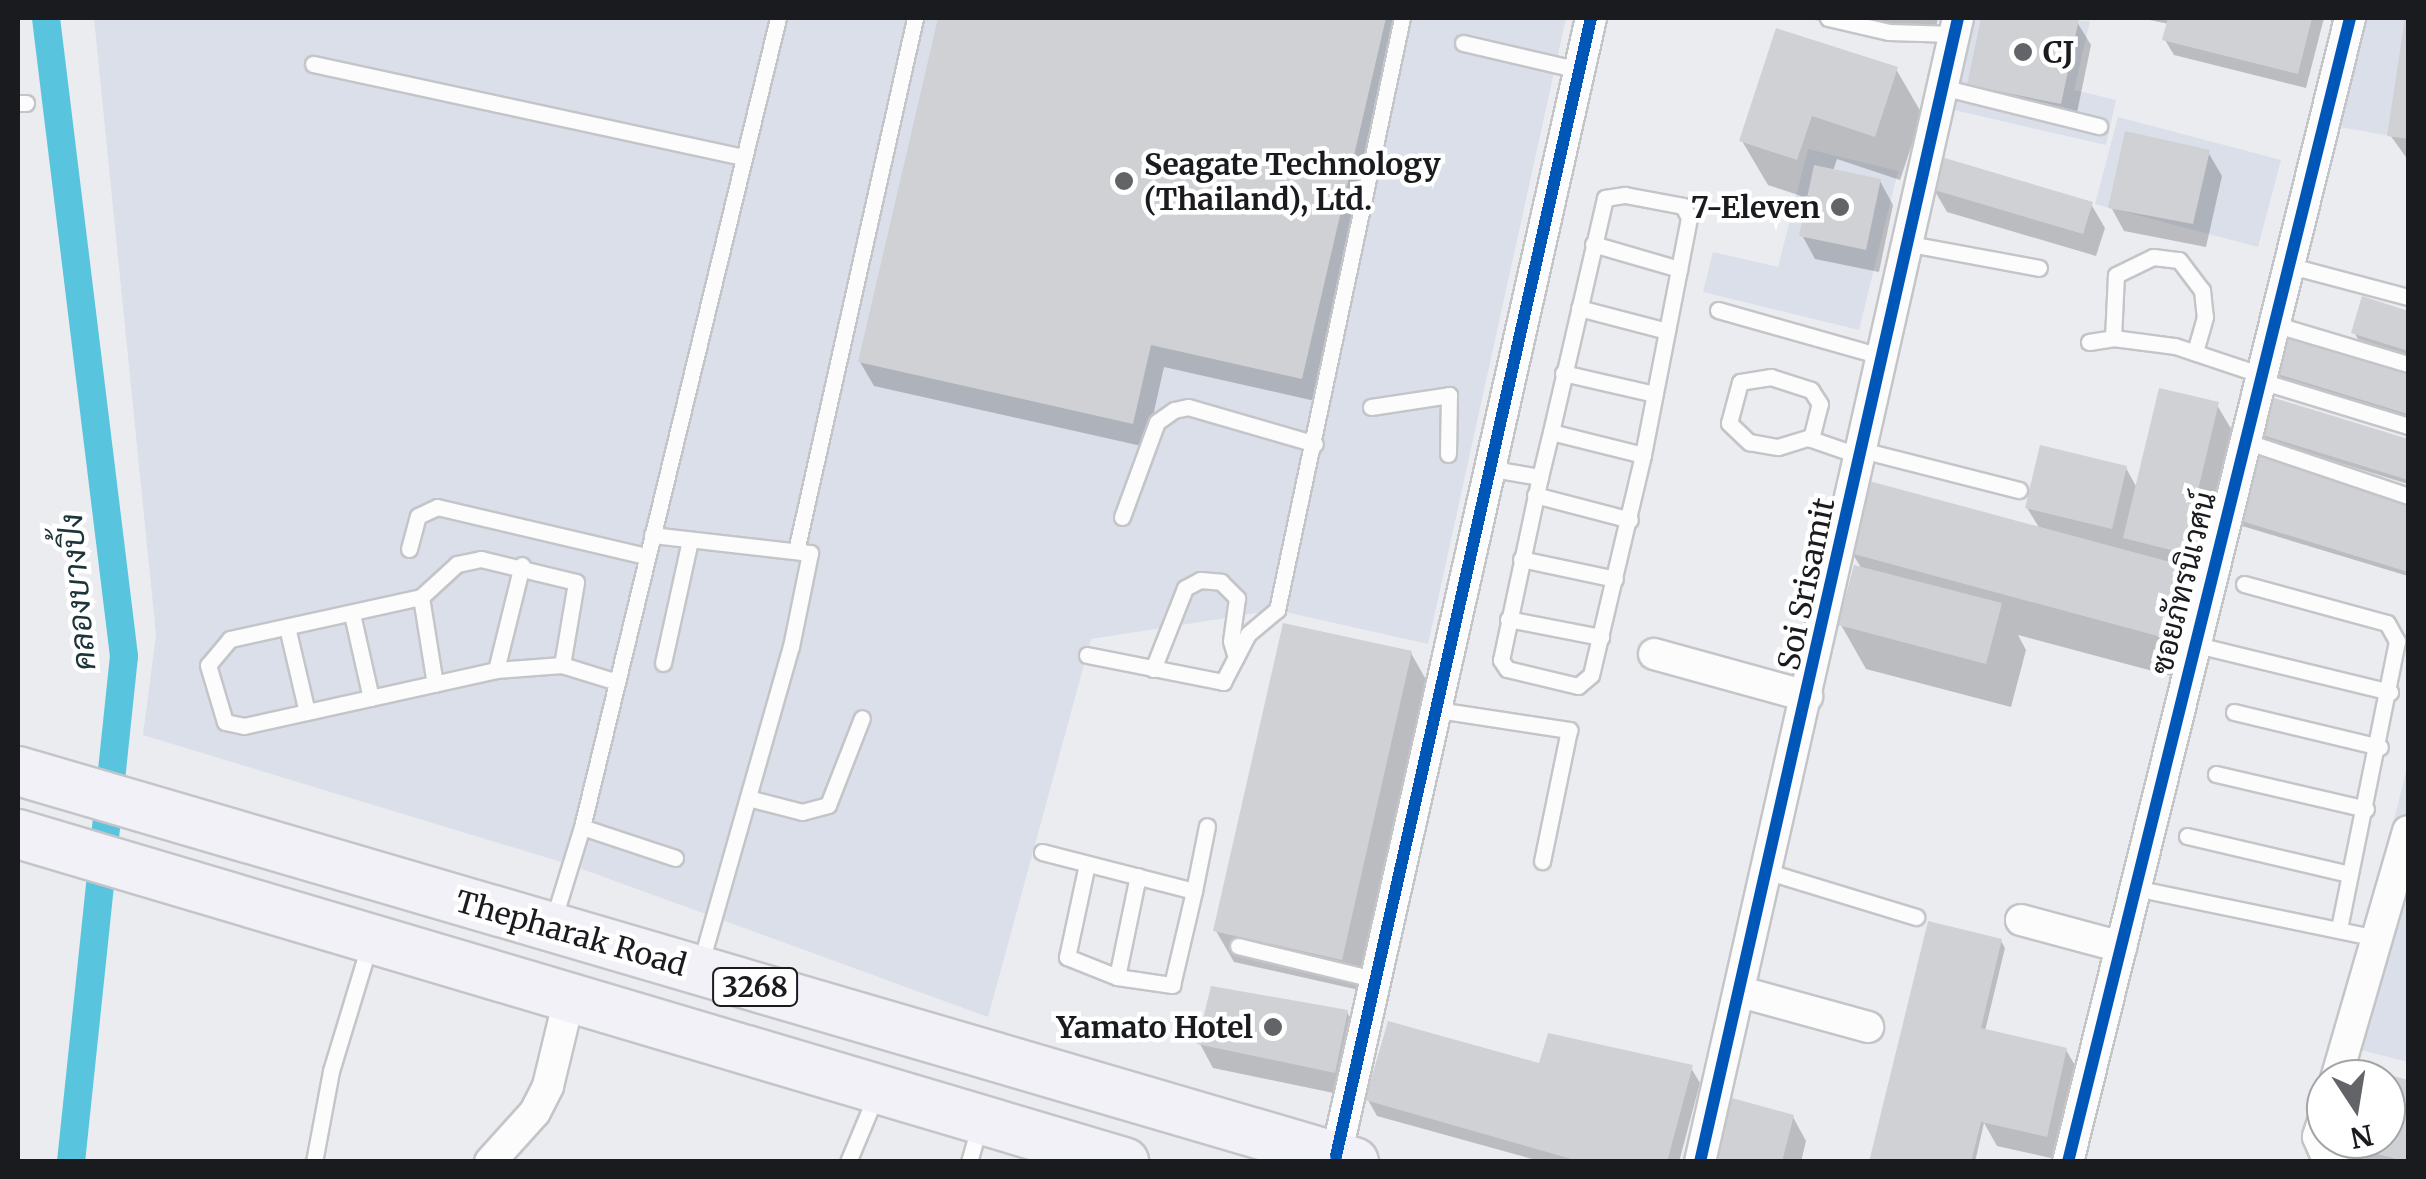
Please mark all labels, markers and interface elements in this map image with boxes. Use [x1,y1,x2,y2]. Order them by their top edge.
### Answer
place label: CJ [2043,34,2074,70]
marker: CJ [2012,41,2034,63]
place label: Seagate Technology (Thailand), Ltd. [1144,146,1440,216]
marker: Seagate Technology (Thailand), Ltd. [1113,170,1135,192]
place label: 7-Eleven [1691,189,1820,225]
marker: 7-Eleven [1829,196,1851,218]
street label: ซอยภัทรนิเวศน์ [2143,488,2223,678]
street label: Soi Srisamit [1770,495,1842,673]
water label: คลองบางปิ้ง [52,512,104,672]
street label: Thepharak Road [451,883,691,983]
road number: 3268 [710,964,800,1010]
place label: Yamato Hotel [1056,1009,1253,1045]
marker: Yamato Hotel [1262,1016,1284,1038]
north arrow [2306,1059,2406,1159]
text: N [2347,1116,2376,1156]

